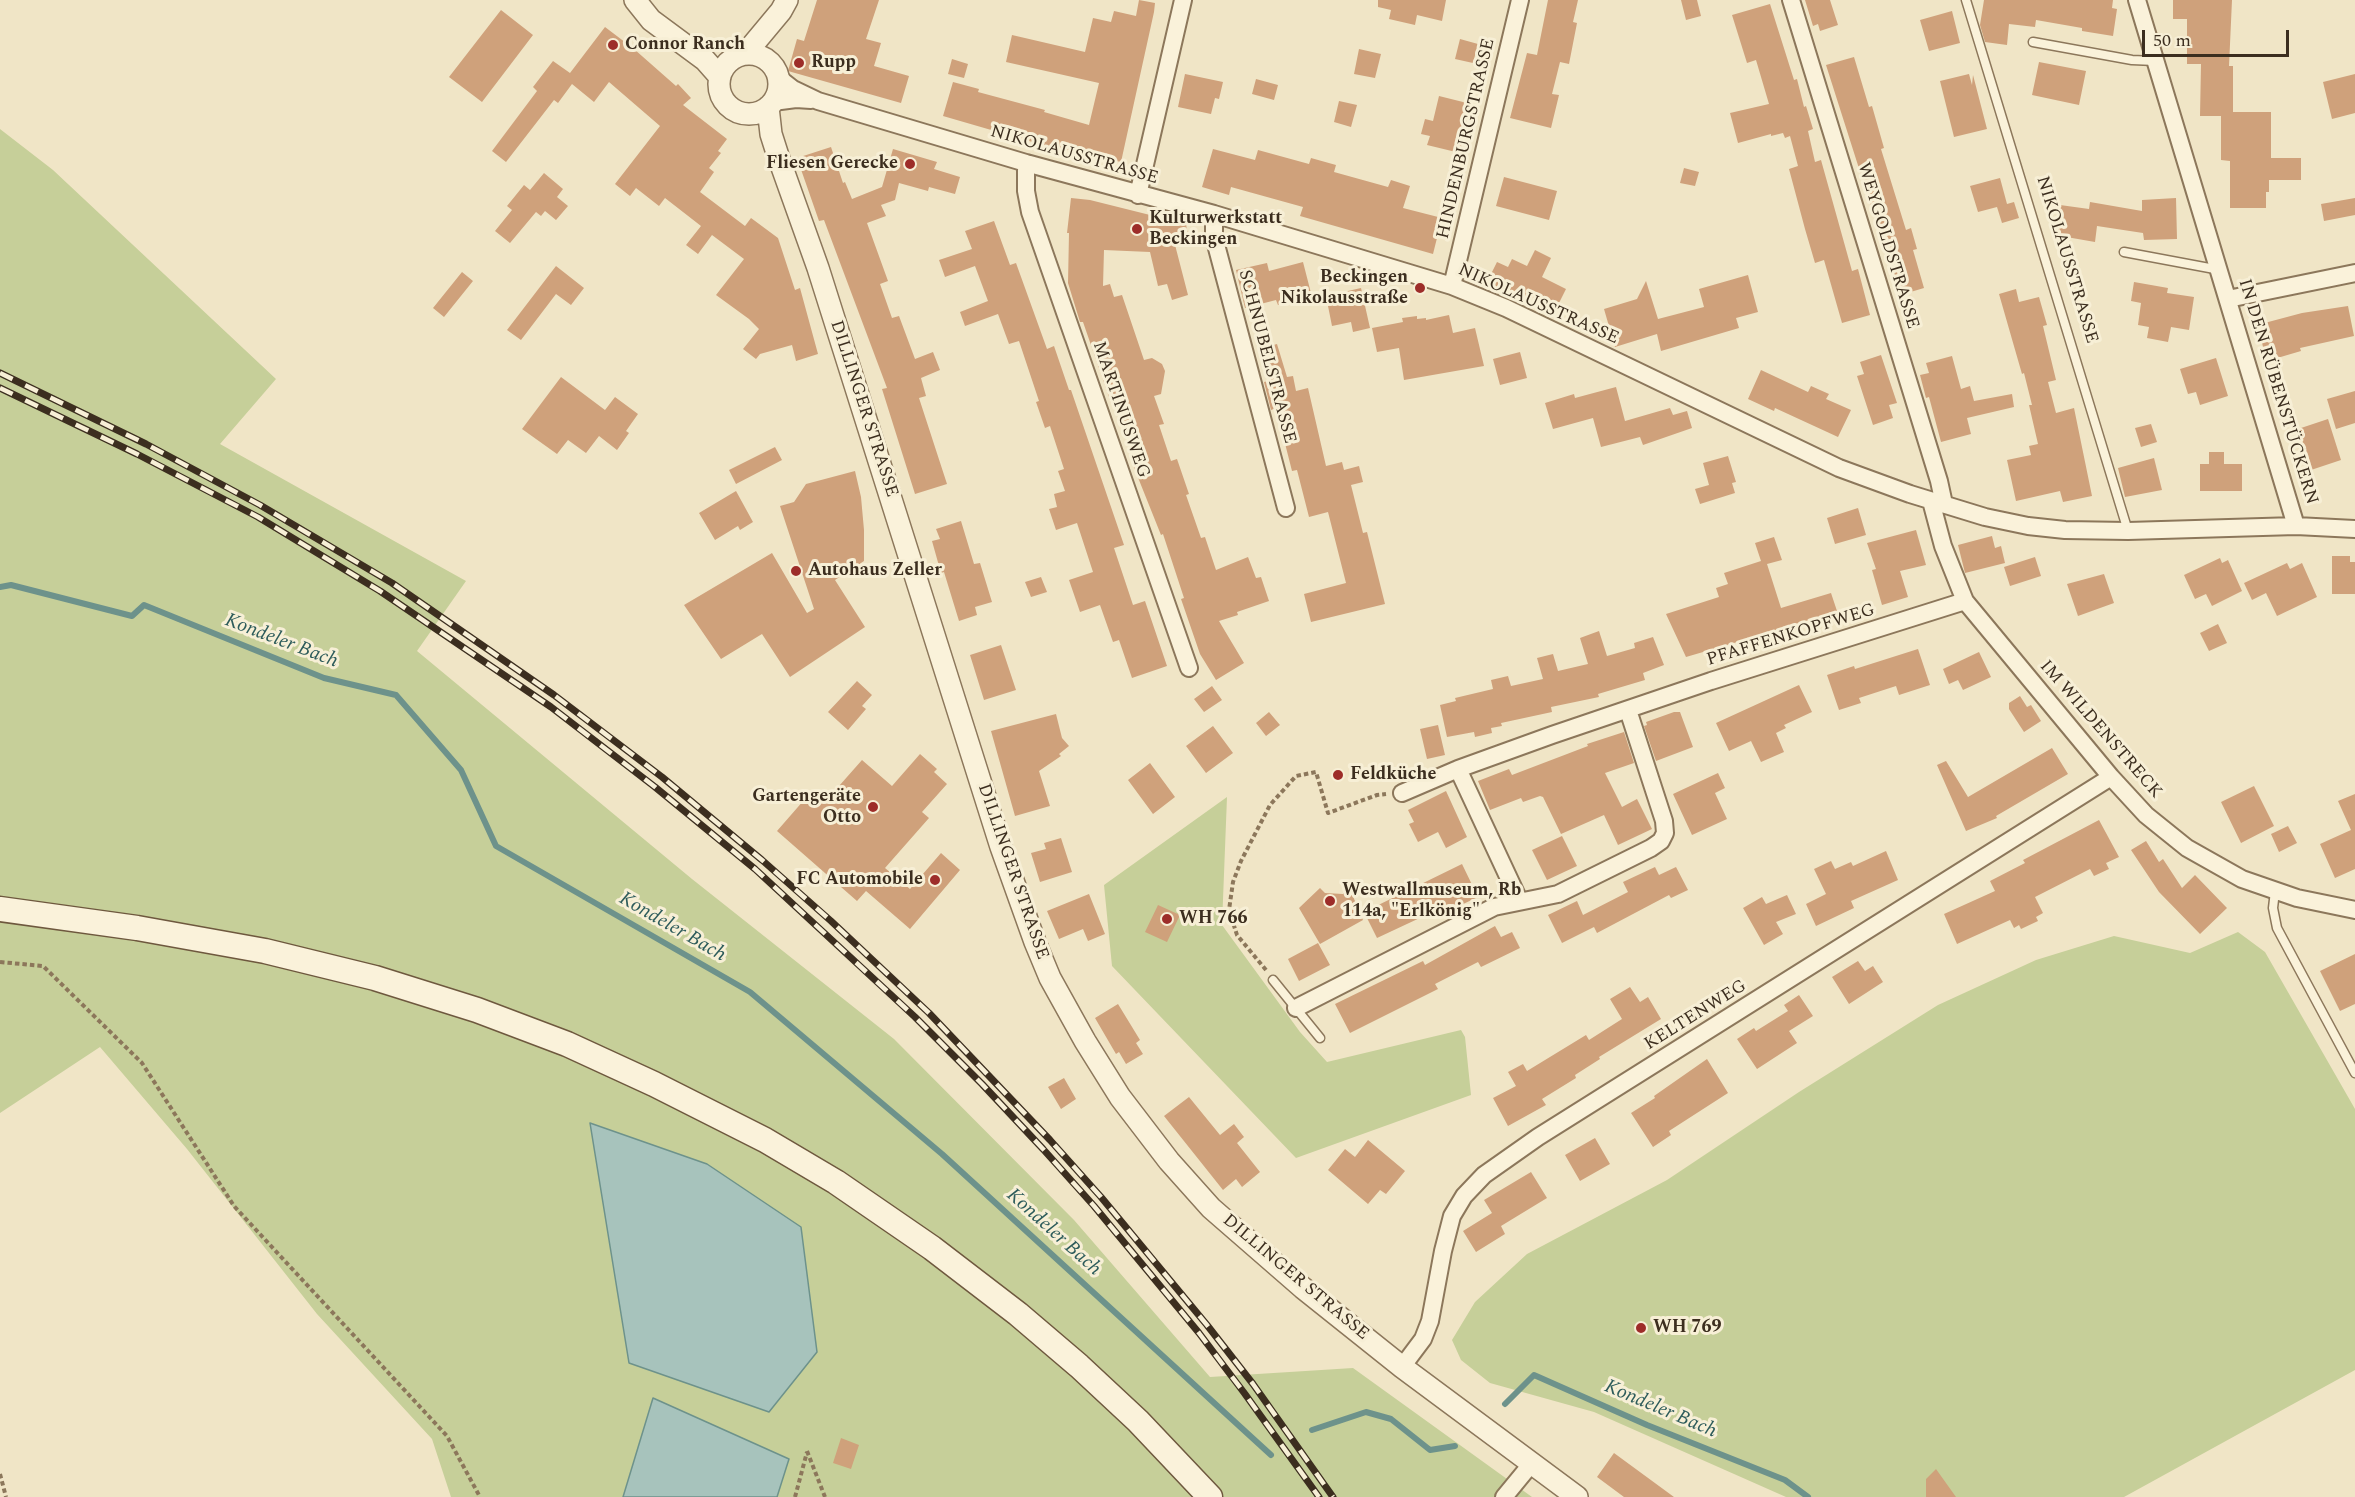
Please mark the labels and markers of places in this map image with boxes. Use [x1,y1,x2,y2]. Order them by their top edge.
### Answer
place label: Connor Ranch [625,34,745,56]
marker: Connor Ranch [606,38,620,52]
place label: Rupp [811,52,856,74]
marker: Rupp [792,56,806,70]
place label: Fliesen Gerecke [766,153,898,175]
marker: Fliesen Gerecke [903,157,917,171]
place label: Kulturwerkstatt Beckingen [1149,208,1282,250]
marker: Kulturwerkstatt Beckingen [1130,222,1144,236]
place label: Beckingen Nikolausstraße [1281,267,1408,310]
marker: Beckingen Nikolausstraße [1413,281,1427,295]
place label: Autohaus Zeller [808,560,942,582]
marker: Autohaus Zeller [789,564,803,578]
place label: Feldküche [1350,764,1436,786]
marker: Feldküche [1331,768,1345,782]
place label: Gartengeräte Otto [752,786,861,828]
marker: Gartengeräte Otto [866,800,880,814]
place label: FC Automobile [796,869,923,891]
marker: FC Automobile [928,873,942,887]
place label: Westwallmuseum, Rb 114a, "Erlkönig" [1342,880,1521,922]
marker: Westwallmuseum, Rb 114a, "Erlkönig" [1323,894,1337,908]
place label: WH 766 [1179,908,1248,930]
marker: WH 766 [1160,912,1174,926]
place label: WH 769 [1653,1317,1722,1339]
marker: WH 769 [1634,1321,1648,1335]

